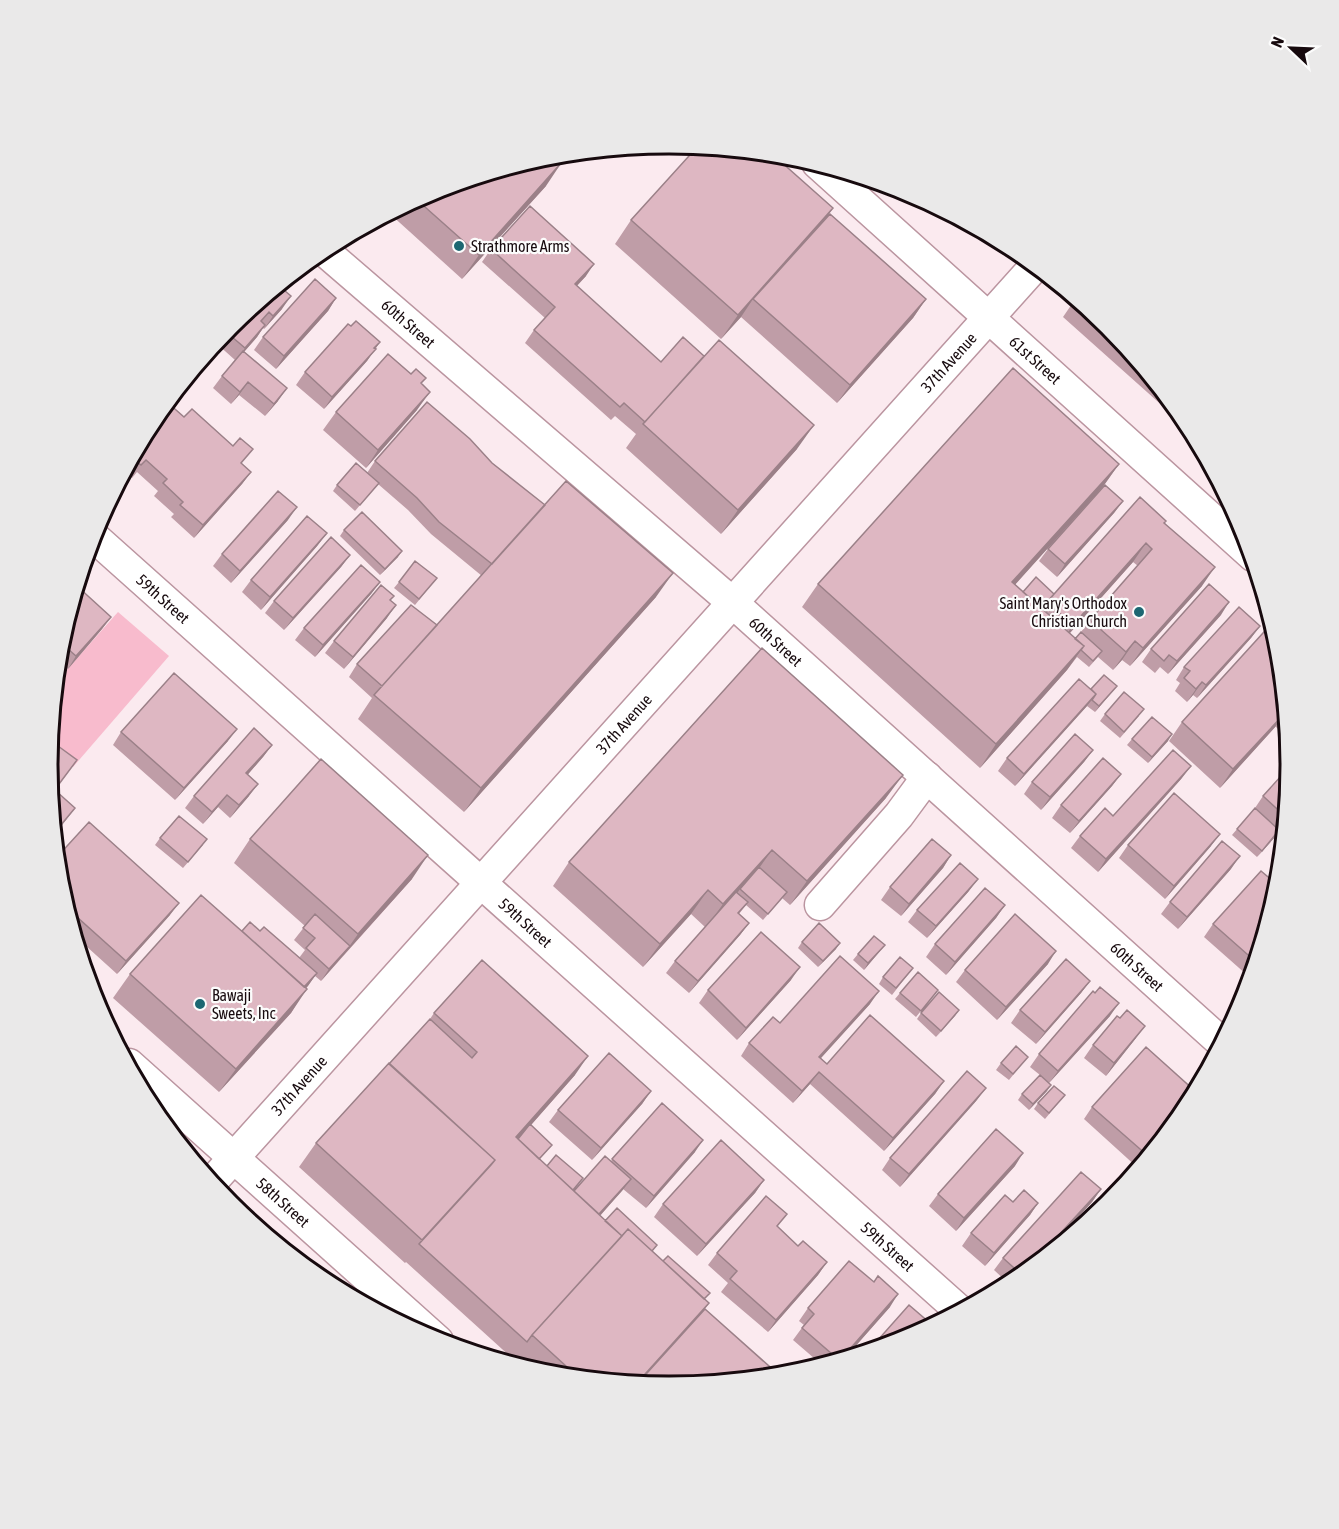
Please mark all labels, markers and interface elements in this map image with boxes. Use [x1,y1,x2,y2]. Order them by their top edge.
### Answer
north arrow [1261,18,1321,78]
text: N [1267,34,1287,50]
place label: Strathmore Arms [471,237,570,255]
marker: Strathmore Arms [452,239,466,253]
street label: 60th Street [378,295,439,352]
street label: 37th Avenue [917,329,980,396]
street label: 61st Street [1006,332,1065,388]
street label: 59th Street [133,570,194,627]
place label: Saint Mary's Orthodox Christian Church [999,594,1128,630]
marker: Saint Mary's Orthodox Christian Church [1132,605,1146,619]
street label: 60th Street [746,613,806,670]
street label: 37th Avenue [592,690,655,757]
street label: 59th Street [495,894,556,951]
street label: 60th Street [1107,938,1167,995]
place label: Bawaji Sweets, Inc [212,986,276,1022]
marker: Bawaji Sweets, Inc [193,997,207,1011]
street label: 37th Avenue [267,1052,330,1119]
street label: 58th Street [253,1174,314,1231]
street label: 59th Street [858,1218,918,1275]

